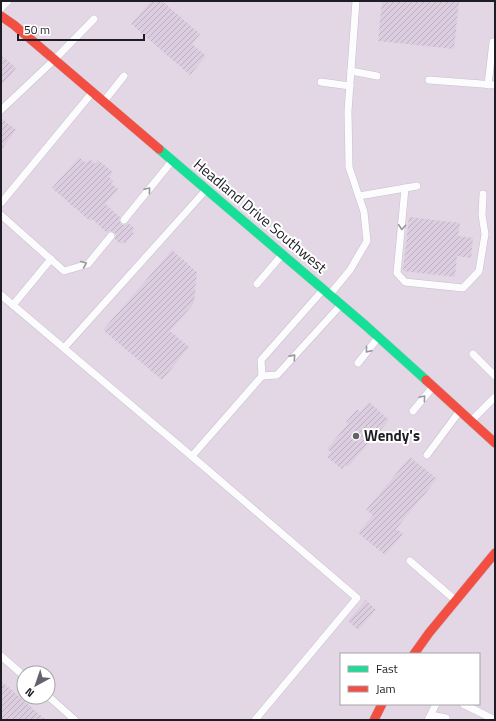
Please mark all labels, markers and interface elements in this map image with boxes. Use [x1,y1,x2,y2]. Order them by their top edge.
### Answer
scale bar [18,16,144,42]
text: 50 m [24,20,50,39]
street label: Headland Drive Southwest [189,153,333,279]
one-way arrow [144,188,151,195]
one-way arrow [398,224,407,230]
one-way arrow [80,261,87,269]
one-way arrow [366,345,373,352]
one-way arrow [288,355,295,362]
one-way arrow [418,396,425,403]
place label: Wendy's [364,424,420,447]
marker: Wendy's [351,431,361,441]
legend [340,653,480,705]
text: Fast [376,659,399,678]
north arrow [16,665,56,705]
text: Jam [376,679,396,698]
text: N [22,684,38,701]

